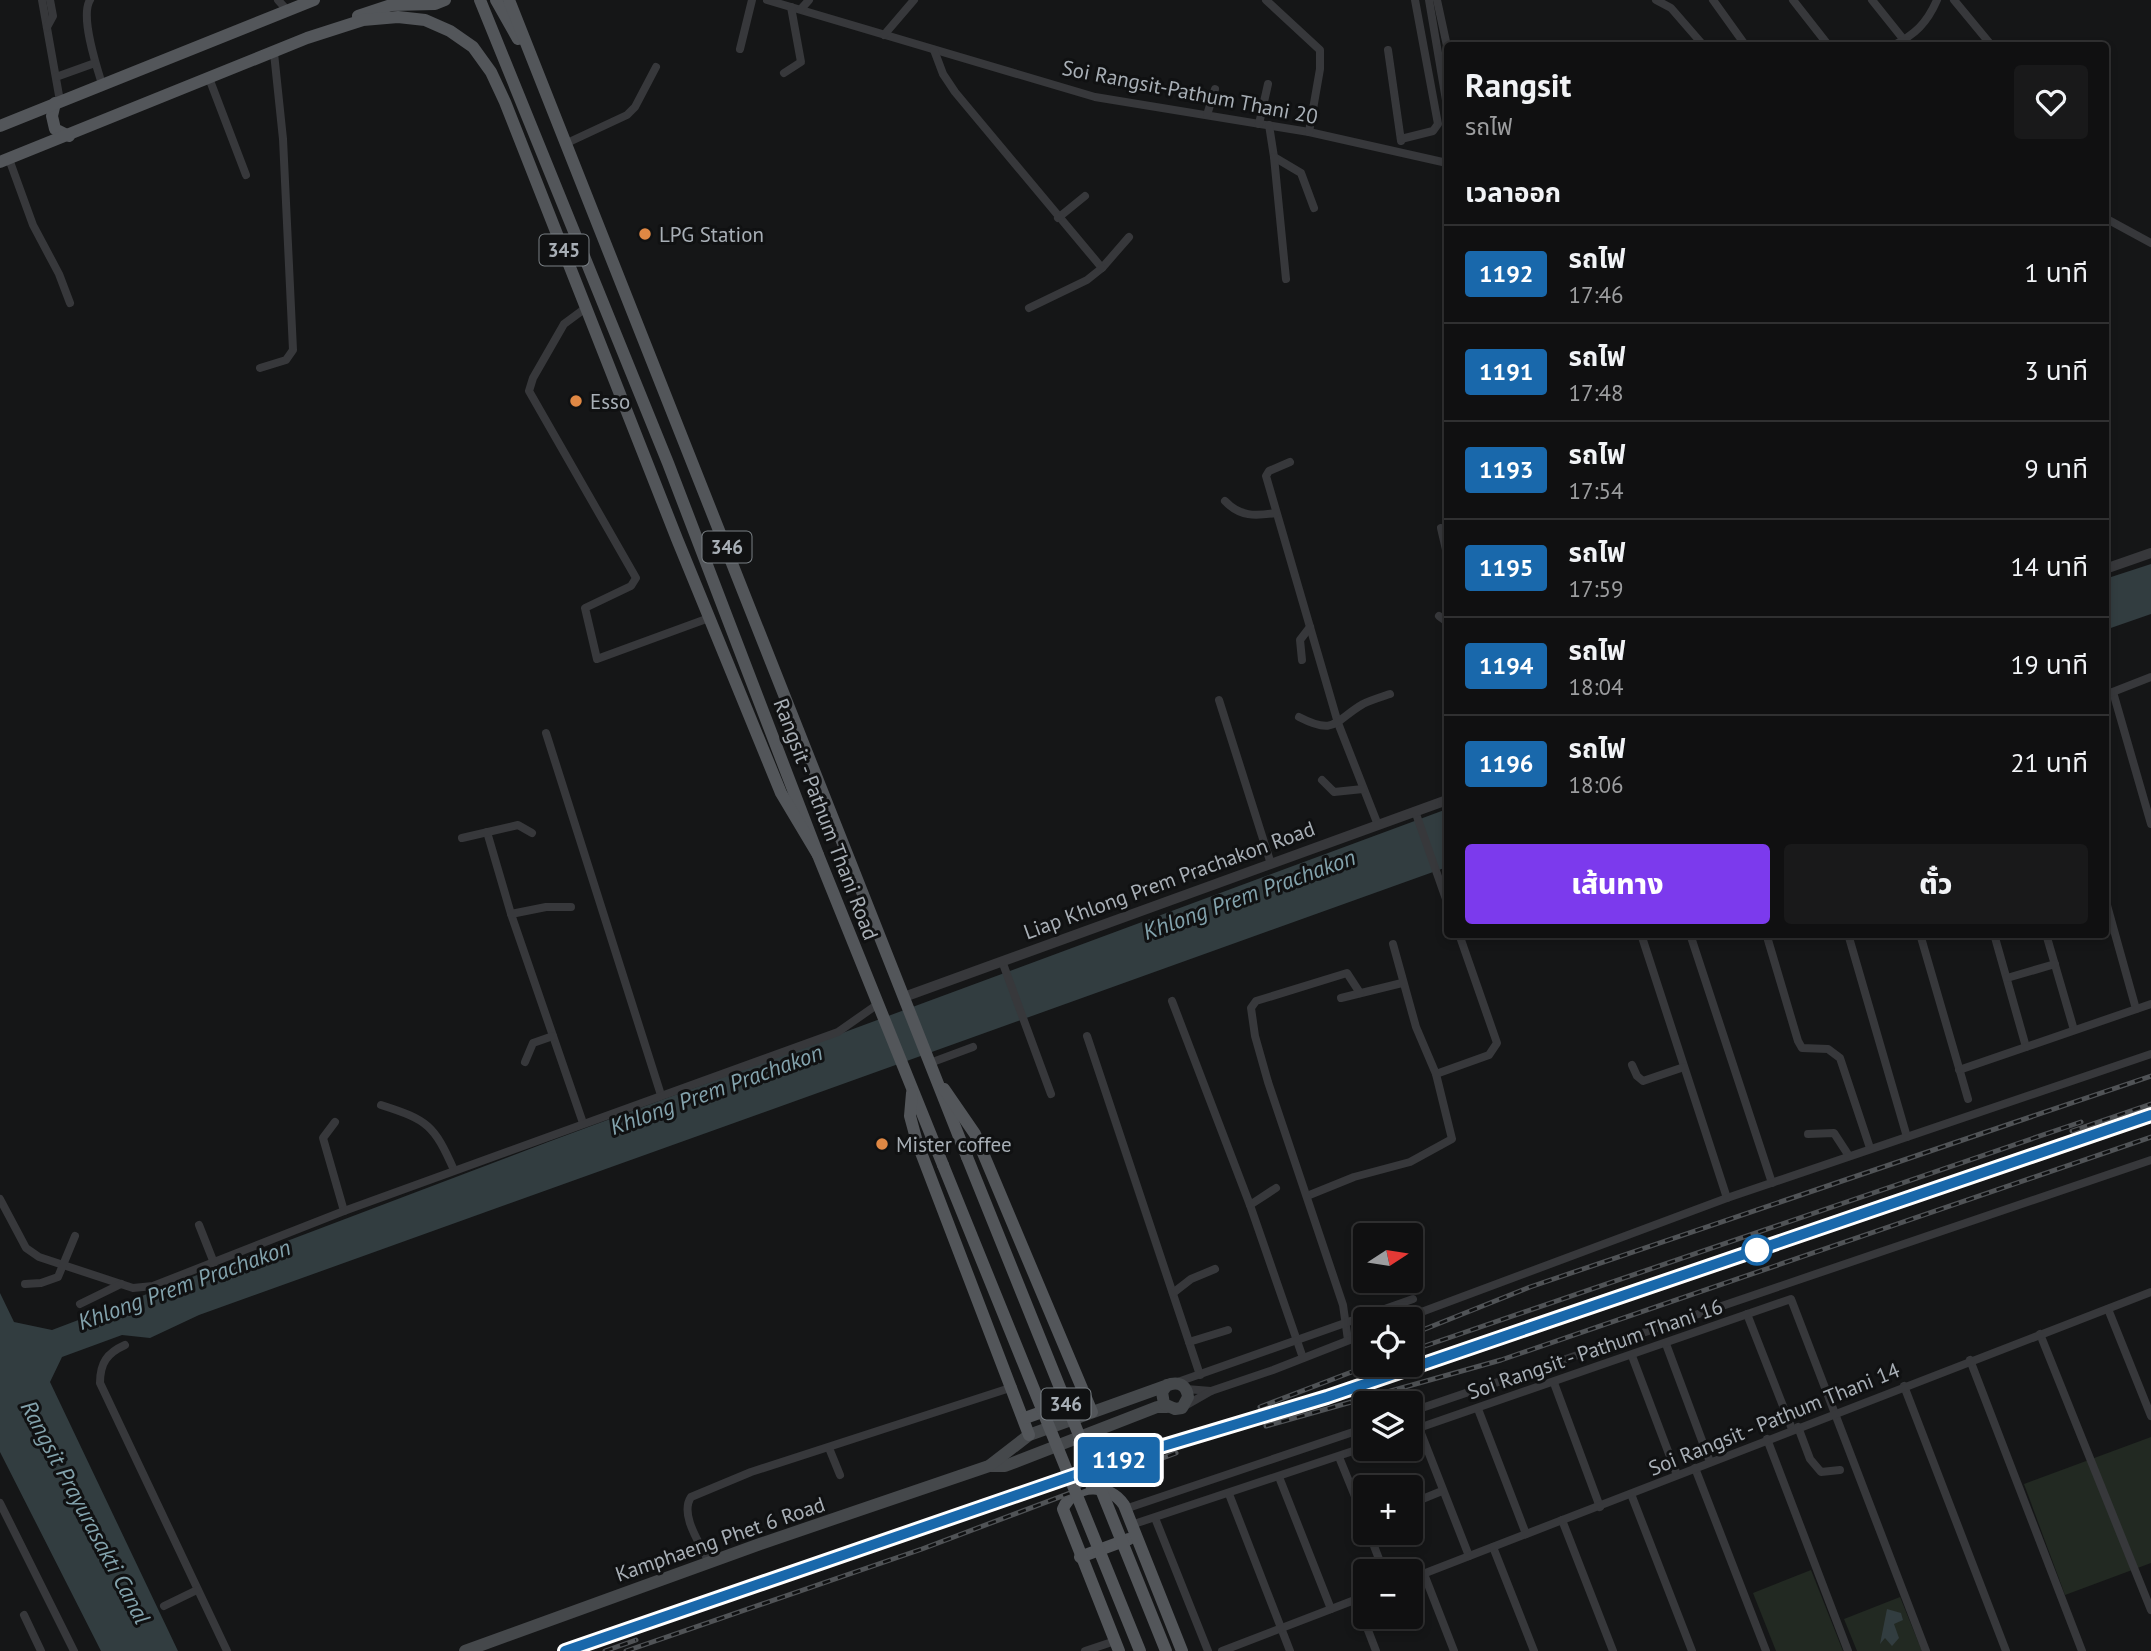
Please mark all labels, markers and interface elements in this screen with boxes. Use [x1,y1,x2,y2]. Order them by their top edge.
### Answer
street label: Soi Rangsit-Pathum Thani 20 [1060,54,1320,130]
text: Rangsit [1465,63,1571,106]
button: heart [2014,65,2088,139]
text: รถไฟ [1465,112,1512,141]
text: เวลาออก [1465,176,1561,209]
place label: LPG Station [659,221,764,248]
marker: LPG Station [637,226,653,242]
road number: 345 [540,234,588,266]
text: รถไฟ [1568,242,1625,275]
text: 1 นาที [2025,256,2088,289]
text: 1192 [1479,258,1533,289]
text: 17:46 [1568,280,1624,309]
text: รถไฟ [1568,340,1625,373]
text: 3 นาที [2025,354,2088,387]
text: 1191 [1479,356,1533,387]
text: 17:48 [1568,378,1624,407]
place label: Esso [590,388,630,415]
marker: Esso [568,393,584,409]
text: รถไฟ [1568,438,1625,471]
text: 9 นาที [2025,452,2088,485]
text: 1193 [1479,454,1533,485]
text: 17:54 [1568,476,1624,505]
road number: 346 [702,532,752,562]
text: รถไฟ [1568,536,1625,569]
text: 14 นาที [2010,550,2088,583]
text: 1195 [1479,552,1533,583]
text: 17:59 [1568,574,1624,603]
text: รถไฟ [1568,634,1625,667]
text: 19 นาที [2010,648,2088,681]
text: 1194 [1479,650,1533,681]
text: 18:04 [1568,672,1624,701]
street label: Rangsit - Pathum Thani Road [767,694,885,944]
text: รถไฟ [1568,732,1625,765]
text: 21 นาที [2010,746,2088,779]
text: 1196 [1479,748,1533,779]
text: 18:06 [1568,770,1624,799]
street label: Liap Khlong Prem Prachakon Road [1020,815,1318,945]
water label: Khlong Prem Prachakon [1139,843,1359,945]
button: เส้นทาง [1465,844,1770,924]
button: ตั๋ว [1784,844,2088,924]
water label: Khlong Prem Prachakon [606,1037,826,1141]
place label: Mister coffee [896,1131,1012,1158]
marker: Mister coffee [874,1136,890,1152]
north arrow [1353,1223,1423,1293]
map controls [1353,1223,1423,1629]
water label: Khlong Prem Prachakon [74,1232,294,1336]
unlabelled marker [1742,1235,1772,1265]
street label: Soi Rangsit - Pathum Thani 16 [1464,1293,1726,1405]
button: locate [1353,1307,1423,1377]
street label: Soi Rangsit - Pathum Thani 14 [1644,1356,1904,1482]
road number: 346 [1042,1388,1090,1420]
button: layers [1353,1391,1423,1461]
water label: Rangsit Prayurasakti Canal [15,1395,157,1629]
line badge: 1192 [1070,1437,1168,1483]
text: 1192 [1092,1444,1146,1475]
button: + [1353,1475,1423,1545]
street label: Kamphaeng Phet 6 Road [612,1490,828,1588]
button: − [1353,1559,1423,1629]

